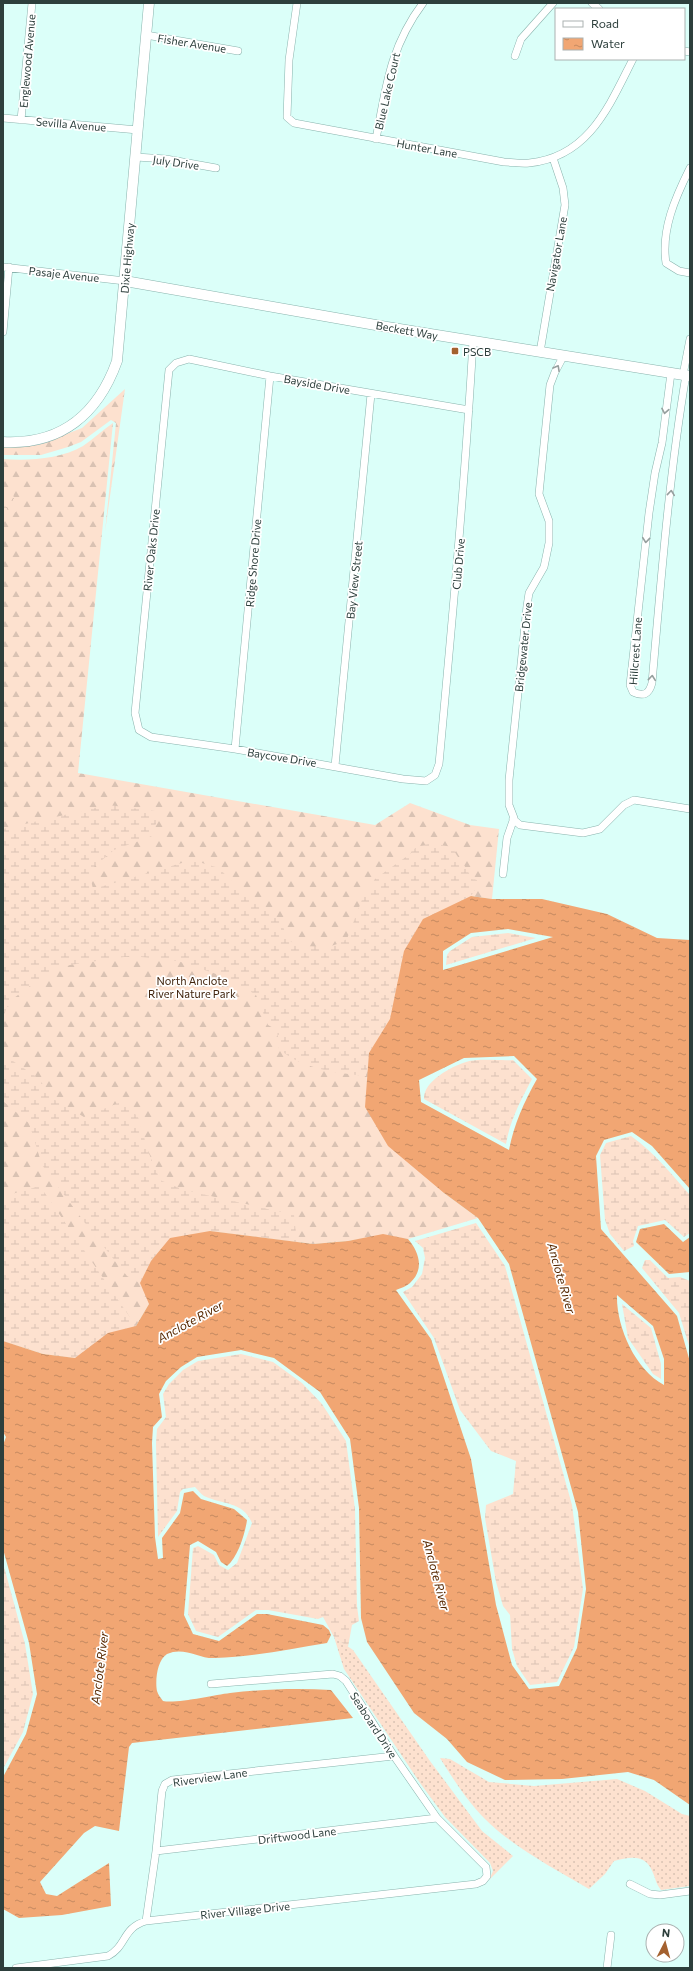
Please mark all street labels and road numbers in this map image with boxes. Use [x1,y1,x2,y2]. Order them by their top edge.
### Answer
street label: Englewood Avenue [16,13,38,108]
street label: Fisher Avenue [157,31,227,55]
street label: Blue Lake Court [372,51,402,131]
street label: Sevilla Avenue [35,114,107,134]
street label: Hunter Lane [396,136,459,160]
street label: July Drive [152,152,200,173]
street label: Navigator Lane [543,215,569,292]
street label: Dixie Highway [117,222,137,294]
street label: Pasaje Avenue [28,264,100,284]
street label: Beckett Way [375,318,439,342]
street label: Bayside Drive [283,372,351,396]
street label: River Oaks Drive [140,508,162,592]
street label: Ridge Shore Drive [243,518,263,608]
street label: Club Drive [449,538,467,590]
street label: Bay View Street [343,540,365,620]
street label: Bridgewater Drive [512,601,534,692]
street label: Hillcrest Lane [626,617,644,685]
street label: Baycove Drive [246,745,318,769]
street label: Seaboard Drive [348,1690,400,1761]
street label: Riverview Lane [172,1765,248,1789]
street label: Driftwood Lane [257,1824,337,1846]
street label: River Village Drive [200,1899,291,1921]

